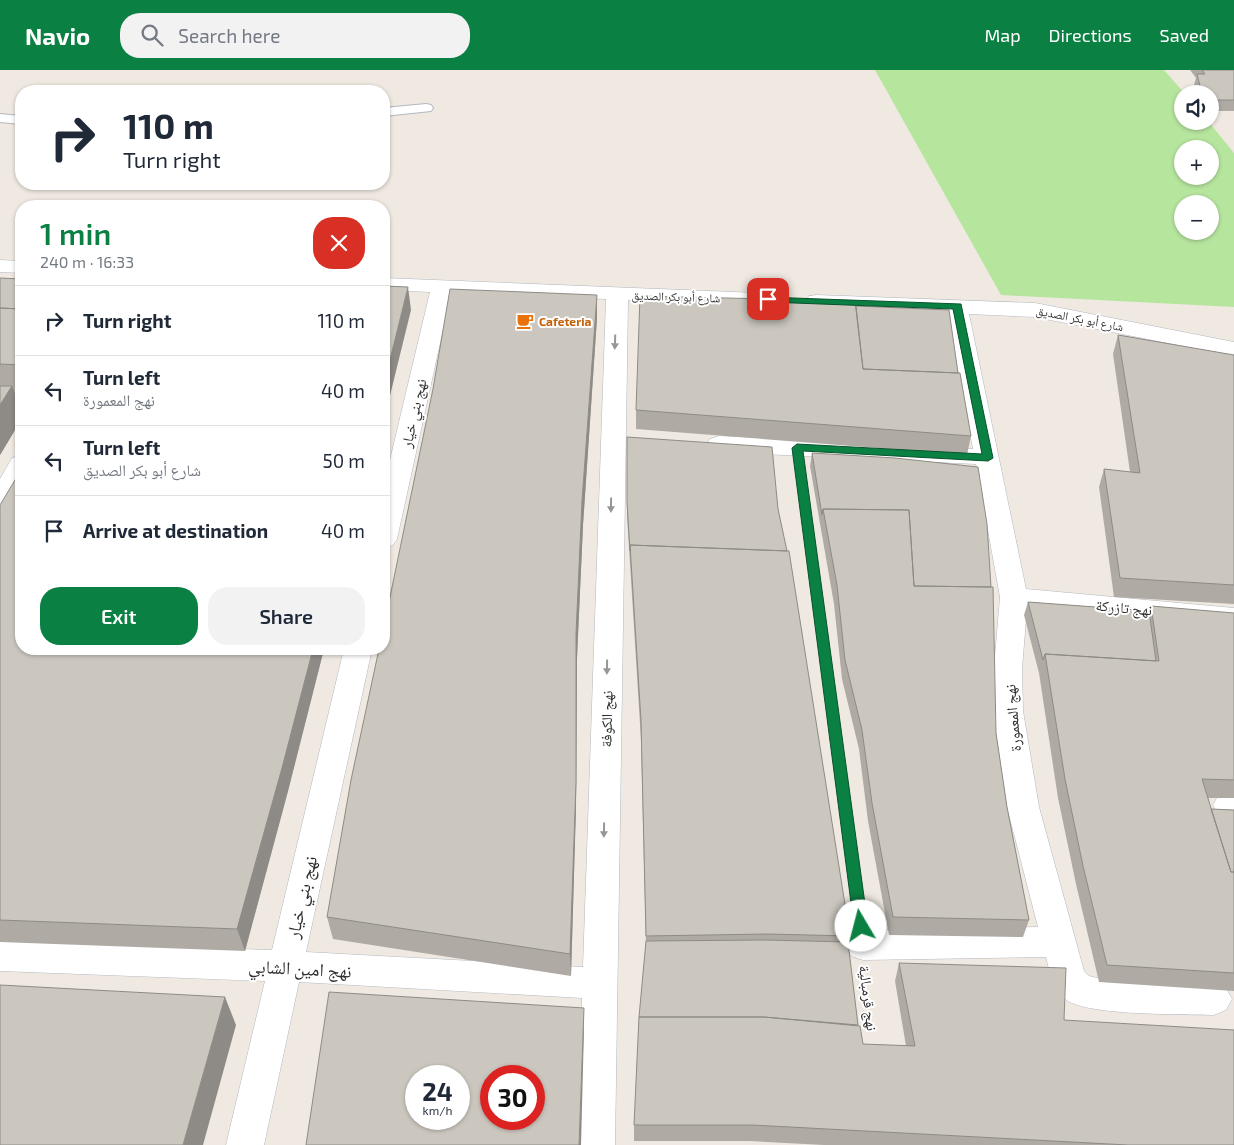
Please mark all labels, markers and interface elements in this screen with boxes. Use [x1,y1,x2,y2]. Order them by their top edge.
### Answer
search box [120,13,470,58]
text: Navio [25,21,90,50]
icon: search [138,21,166,49]
text: Search here [178,24,280,47]
text: Map [984,24,1021,46]
text: Directions [1049,24,1132,46]
text: Saved [1160,24,1209,46]
map controls [1174,85,1219,240]
button: sound [1174,85,1219,130]
text: 110 m [123,104,214,146]
icon: right [40,105,105,170]
button: + [1174,140,1219,185]
text: Turn right [123,146,221,172]
button: − [1174,195,1219,240]
text: 1 min [40,215,111,251]
button: close [313,217,365,269]
text: 240 m · 16:33 [40,252,134,271]
pin [747,278,789,320]
icon: arrive [754,285,782,313]
street label: شارع أبو بكر الصديق [631,287,721,307]
street label: شارع أبو بكر الصديق [1035,303,1125,335]
icon: right [40,307,68,335]
text: Turn right [83,309,171,332]
text: 110 m [318,309,365,332]
cafe icon: Cafeteria [515,311,535,331]
place label: Cafeteria [539,314,592,328]
one-way arrow [611,335,619,351]
text: Turn left [83,366,160,389]
icon: left [40,377,68,405]
street label: نهج بني خيار [396,377,433,451]
text: 40 m [321,379,365,402]
text: نهج المعمورة [83,390,155,409]
text: Turn left [83,436,160,459]
icon: left [40,447,68,475]
text: 50 m [322,449,365,472]
text: شارع أبو بكر الصديق [83,460,201,479]
one-way arrow [607,497,615,513]
icon: arrive [40,517,68,545]
text: Arrive at destination [83,519,268,542]
text: 40 m [321,519,365,542]
button: Exit [40,587,198,645]
button: Share [208,587,365,645]
street label: نهج تازركة [1095,596,1153,620]
one-way arrow [603,660,611,676]
street label: نهج المعمورة [1000,683,1026,752]
street label: نهج الكوفة [597,690,617,748]
one-way arrow [600,822,608,838]
street label: نهج بني خيار [281,854,326,942]
position arrow [834,899,886,951]
street label: نهج امين الشابي [248,954,352,986]
street label: نهج قرمبالية [854,964,882,1032]
speed limit sign: 30 [480,1065,545,1130]
text: 24 [422,1076,453,1106]
text: km/h [423,1103,452,1117]

